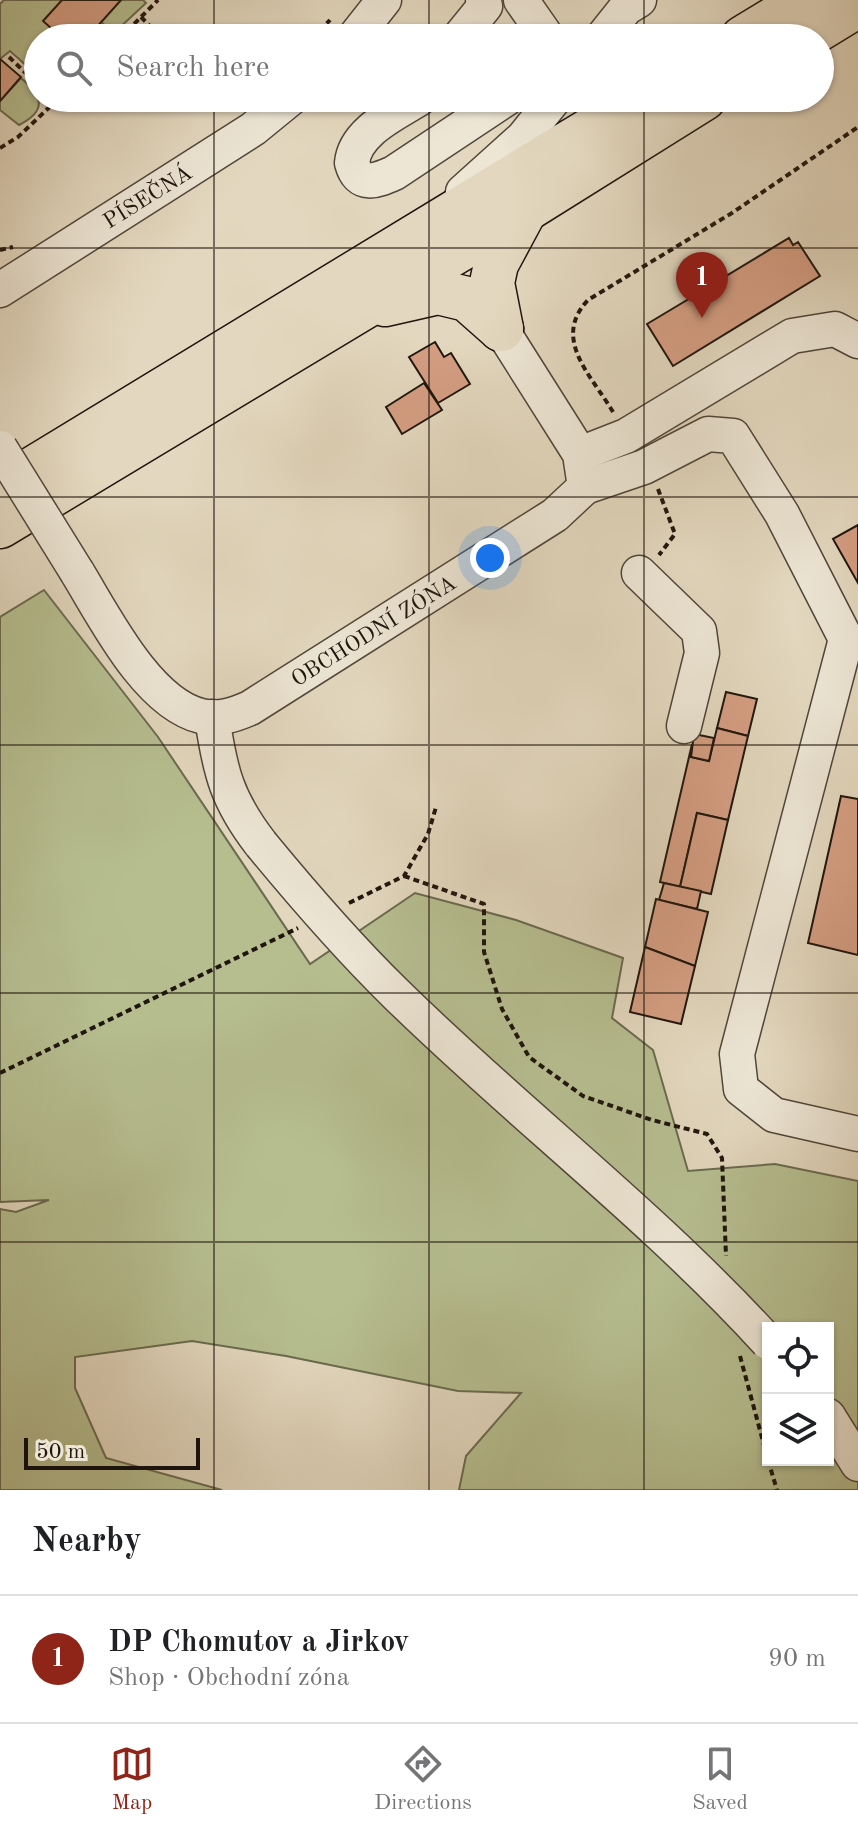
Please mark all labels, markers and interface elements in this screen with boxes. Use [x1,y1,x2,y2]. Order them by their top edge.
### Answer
search box [24,24,834,112]
icon: search [52,46,96,90]
text: Search here [116,53,270,83]
street label: PÍSEČNÁ [98,159,197,234]
pin: 1 [676,252,728,318]
your location [470,538,510,578]
street label: OBCHODNÍ ZÓNA [286,569,461,691]
map controls [762,1322,834,1466]
button: locate [762,1322,834,1394]
button: layers [762,1394,834,1466]
scale bar [24,1434,200,1470]
text: 50 m [36,1441,85,1463]
text: Nearby [32,1525,142,1559]
text: DP Chomutov a Jirkov [108,1628,409,1658]
text: 1 [50,1646,66,1672]
text: 90 m [768,1646,826,1672]
text: Shop · Obchodní zóna [108,1665,350,1691]
tab: Map [110,1742,154,1817]
tab: Directions [374,1742,472,1817]
tab: Saved [692,1742,748,1817]

